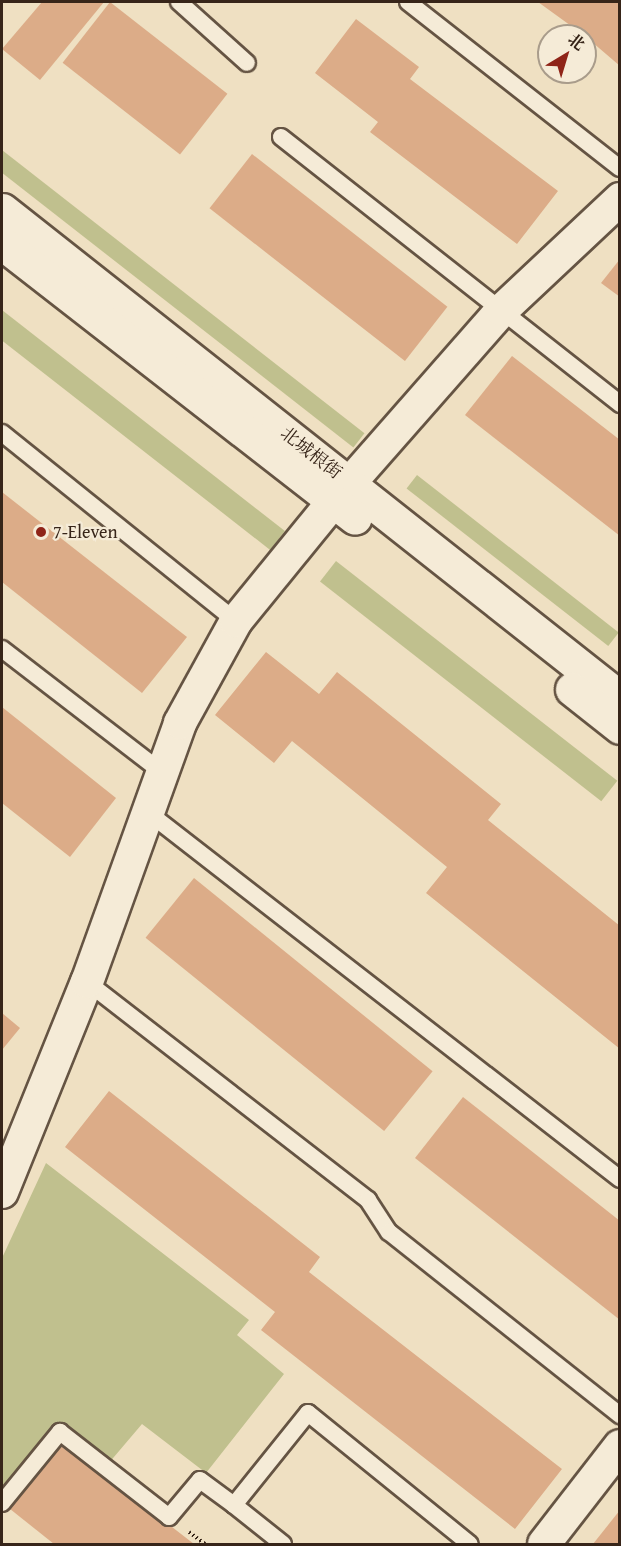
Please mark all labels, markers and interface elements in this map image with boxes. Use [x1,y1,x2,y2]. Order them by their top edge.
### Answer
north arrow [537,24,597,84]
text: 北 [563,27,591,56]
street label: 北城根街 [276,422,346,484]
place label: 7-Eleven [53,521,118,543]
marker: 7-Eleven [34,525,48,539]

